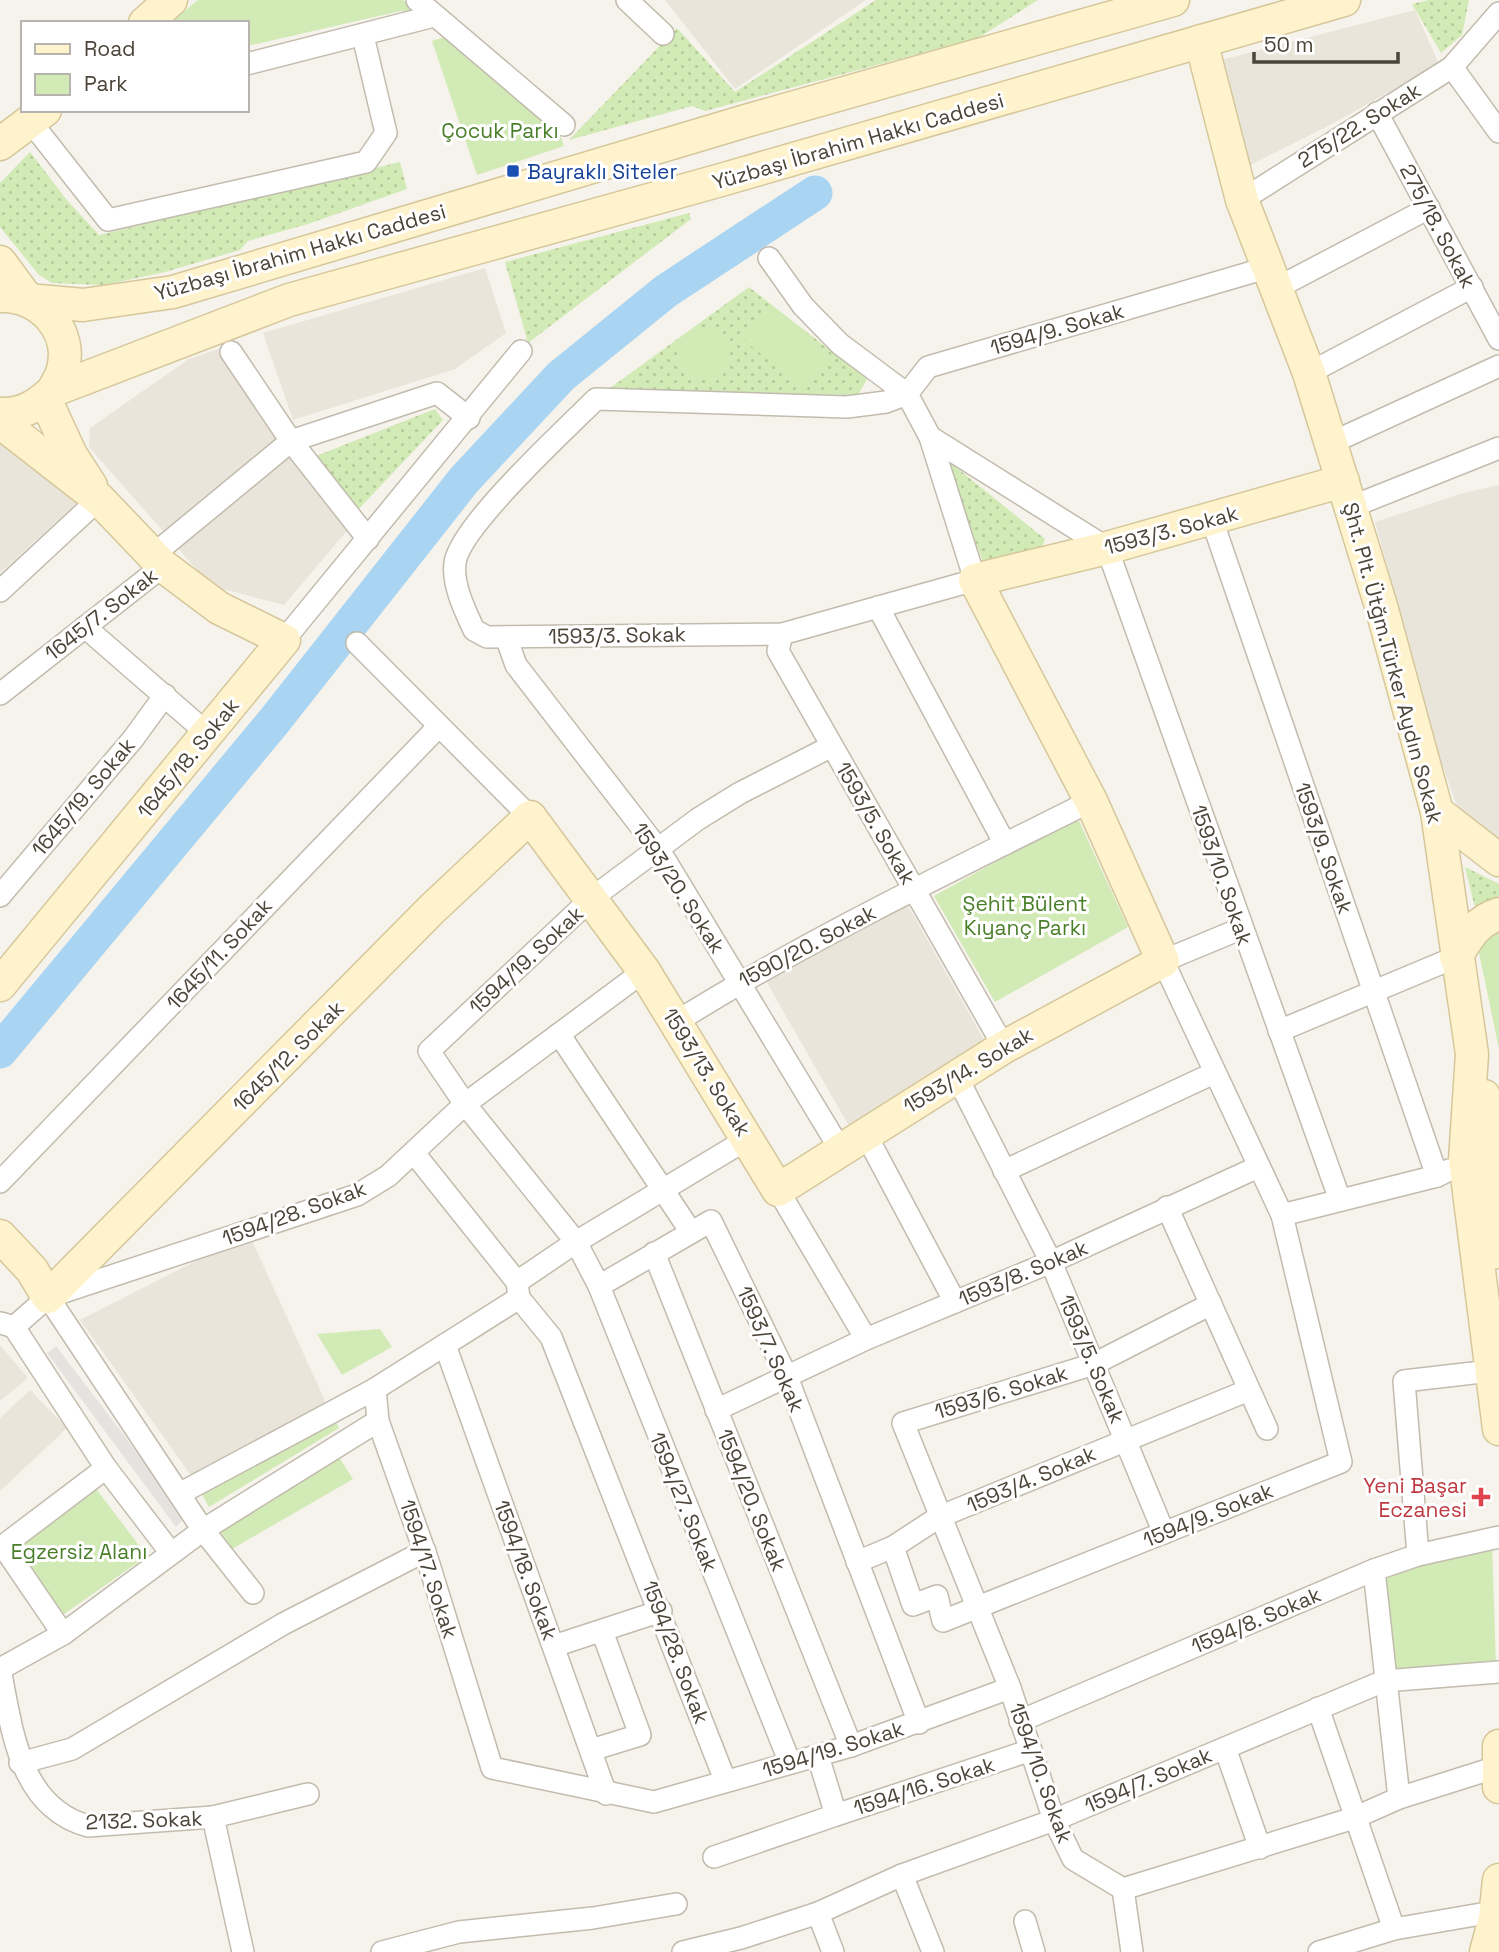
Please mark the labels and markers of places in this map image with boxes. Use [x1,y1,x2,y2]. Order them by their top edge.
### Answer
place label: Bayraklı Siteler [527,158,677,185]
marker: Bayraklı Siteler [505,163,521,179]
place label: Yeni Başar Eczanesi [1363,1472,1467,1523]
marker: Yeni Başar Eczanesi [1473,1489,1489,1505]

